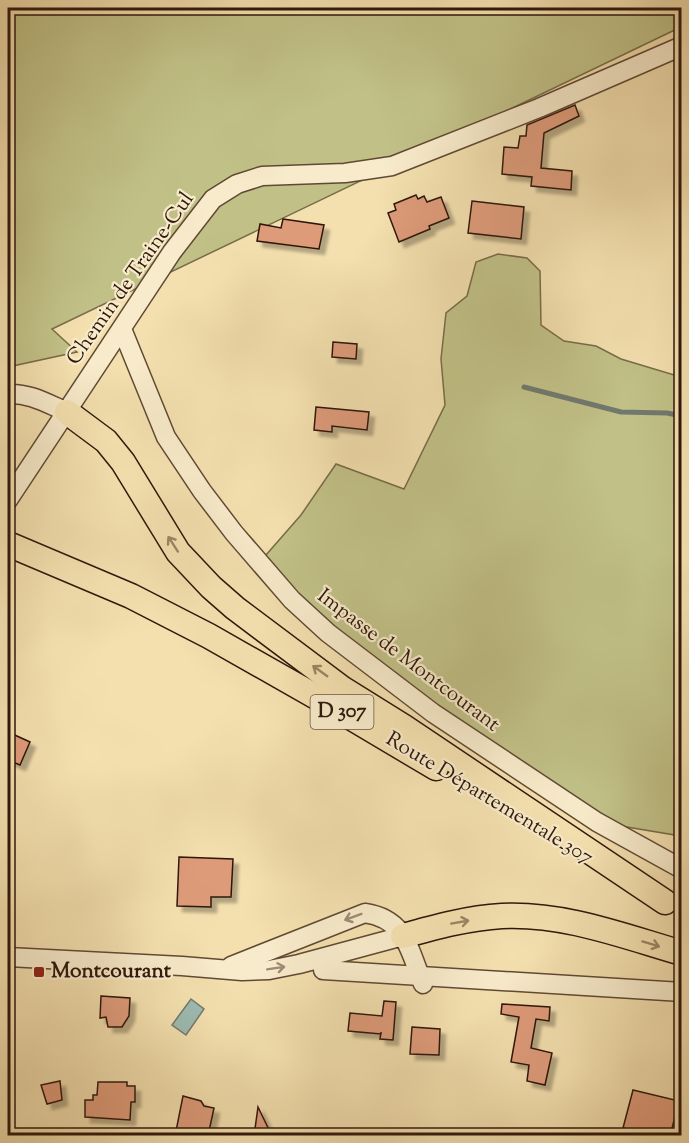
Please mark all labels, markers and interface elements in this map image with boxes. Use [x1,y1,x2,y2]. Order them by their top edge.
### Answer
street label: Chemin de Traine-Cul [60,186,202,372]
one-way arrow [167,536,179,553]
street label: Impasse de Montcourant [310,582,506,740]
one-way arrow [312,665,328,678]
road number: D 307 [310,695,374,729]
street label: Route Départementale 307 [380,725,599,873]
one-way arrow [345,913,363,924]
one-way arrow [449,917,469,928]
one-way arrow [641,939,660,950]
place label: Montcourant [51,957,172,987]
one-way arrow [266,963,285,974]
marker: Montcourant [32,965,46,979]

